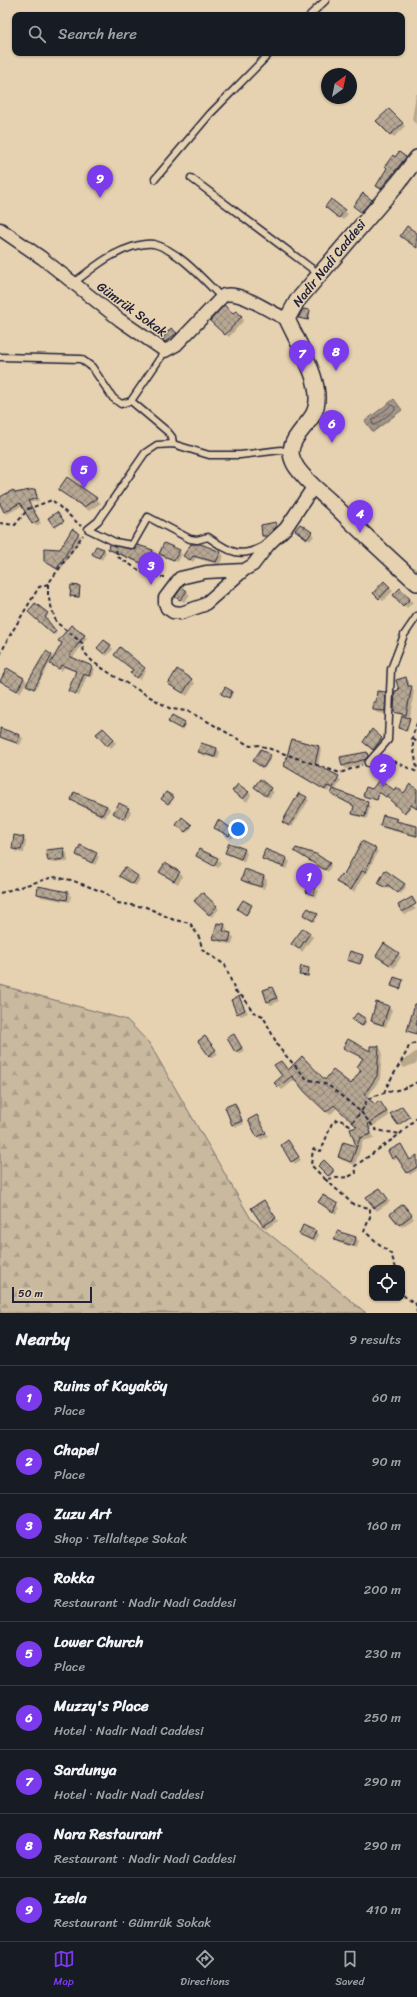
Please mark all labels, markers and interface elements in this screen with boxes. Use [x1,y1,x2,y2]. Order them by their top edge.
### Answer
search box [12,12,405,56]
text: Search here [58,21,137,47]
icon: search [26,23,48,45]
north arrow [321,68,357,104]
pin: 9 [87,165,113,198]
street label: Nadir Nadi Caddesi [286,214,372,312]
street label: Gümrük Sokak [92,275,172,343]
pin: 8 [323,338,349,371]
pin: 7 [289,340,315,373]
pin: 6 [319,410,345,443]
pin: 5 [71,456,97,489]
pin: 4 [347,500,373,533]
pin: 3 [138,552,164,585]
pin: 2 [370,754,396,787]
your location [228,819,248,839]
pin: 1 [296,863,322,896]
map controls [369,1265,405,1301]
button: locate [369,1265,405,1301]
text: 50 m [18,1284,43,1303]
scale bar [12,1285,92,1304]
text: Nearby [16,1324,70,1354]
text: 9 results [349,1328,401,1351]
text: Ruins of Kayaköy [54,1373,167,1399]
text: 1 [26,1386,32,1409]
text: 60 m [372,1386,401,1409]
text: Place [54,1399,85,1422]
text: Chapel [54,1437,99,1463]
text: 2 [25,1450,33,1473]
text: 90 m [371,1450,401,1473]
text: Place [54,1463,85,1486]
text: Zuzu Art [54,1501,111,1527]
text: 3 [25,1514,33,1537]
text: 160 m [366,1514,401,1537]
text: Shop · Tellaltepe Sokak [54,1527,187,1550]
text: Rokka [54,1565,94,1591]
text: 4 [25,1578,33,1601]
text: 200 m [364,1578,401,1601]
text: Restaurant · Nadir Nadi Caddesi [54,1591,236,1614]
text: Lower Church [54,1629,143,1655]
text: 5 [25,1642,33,1665]
text: 230 m [365,1642,401,1665]
text: Place [54,1655,85,1678]
text: Muzzy's Place [54,1693,149,1719]
text: 6 [25,1706,33,1729]
text: 250 m [364,1706,401,1729]
text: Hotel · Nadir Nadi Caddesi [54,1719,203,1742]
text: Sardunya [54,1757,117,1783]
text: 7 [25,1770,33,1793]
text: 290 m [364,1770,401,1793]
text: Hotel · Nadir Nadi Caddesi [54,1783,203,1806]
text: Nara Restaurant [54,1821,162,1847]
text: 8 [25,1834,33,1857]
text: 290 m [364,1834,401,1857]
text: Restaurant · Nadir Nadi Caddesi [54,1847,236,1870]
text: Izela [54,1885,87,1911]
text: 9 [25,1898,33,1921]
text: 410 m [366,1898,401,1921]
text: Restaurant · Gümrük Sokak [54,1911,211,1934]
tab: Map [53,1948,75,1991]
tab: Directions [180,1948,230,1991]
tab: Saved [335,1948,364,1991]

